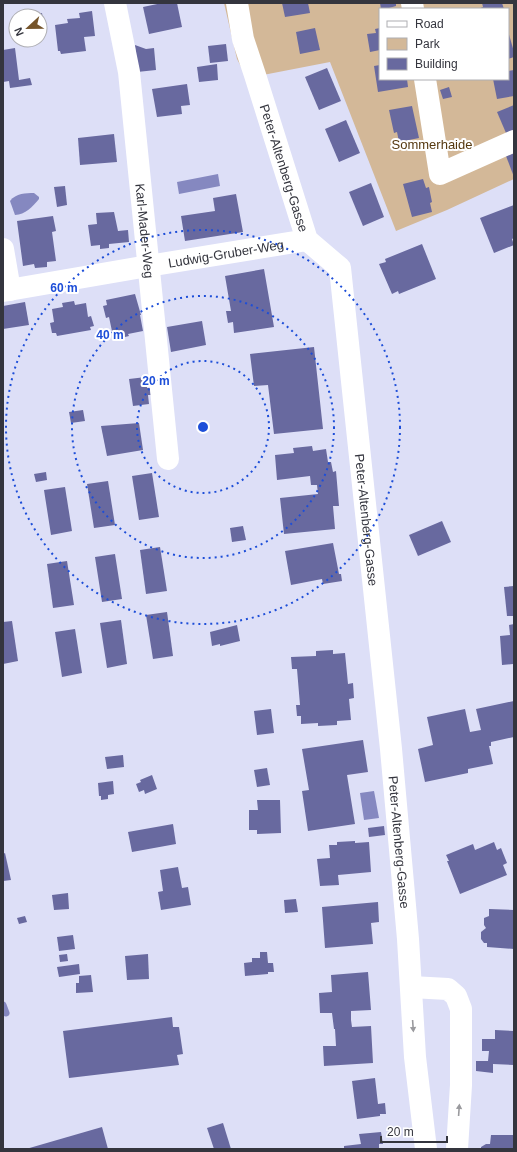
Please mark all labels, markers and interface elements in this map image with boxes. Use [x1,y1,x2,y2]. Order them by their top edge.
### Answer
north arrow [8,8,48,48]
legend [379,8,509,80]
text: Road [415,17,444,31]
text: N [12,26,26,38]
text: Park [415,37,441,51]
text: Building [415,57,458,71]
street label: Peter-Altenberg-Gasse [257,102,311,234]
park label: Sommerhaide [392,137,472,152]
street label: Karl-Mader-Weg [132,183,157,279]
street label: Ludwig-Gruber-Weg [167,237,285,271]
text: 60 m [50,281,78,295]
text: 40 m [96,328,124,342]
text: 20 m [142,374,170,388]
centre of rings [196,420,210,434]
street label: Peter-Altenberg-Gasse [352,453,381,587]
street label: Peter-Altenberg-Gasse [385,775,412,909]
one-way arrow [410,1020,417,1032]
one-way arrow [456,1104,463,1116]
scale bar [381,1118,447,1144]
text: 20 m [387,1125,414,1139]

